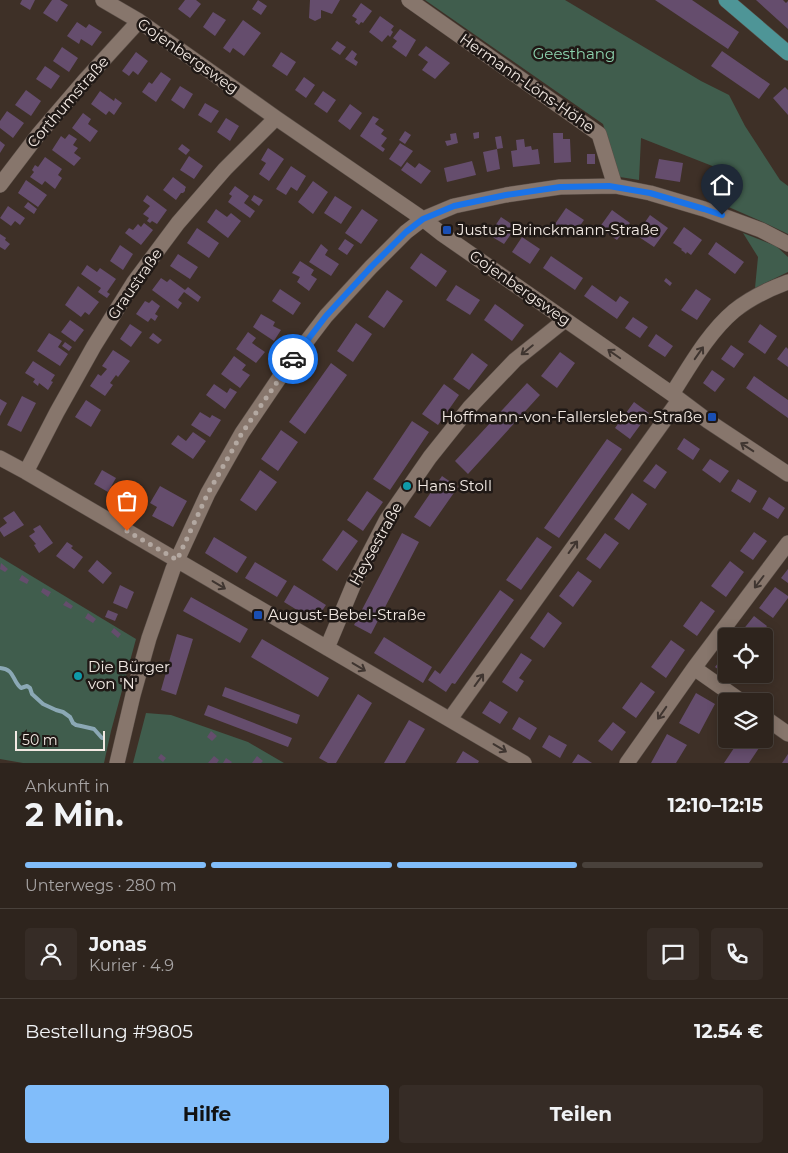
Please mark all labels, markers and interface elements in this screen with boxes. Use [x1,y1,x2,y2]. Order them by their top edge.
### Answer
street label: Gojenbergsweg [134,14,243,98]
street label: Hermann-Löns-Höhe [456,29,598,136]
park label: Geesthang [533,44,615,63]
street label: Corthumstraße [23,52,112,151]
pin [701,164,743,215]
icon: home [708,171,736,199]
place label: Justus-Brinckmann-Straße [456,220,659,239]
marker: Justus-Brinckmann-Straße [441,224,453,236]
street label: Graustraße [103,244,166,323]
street label: Gojenbergsweg [466,246,575,330]
courier [268,334,318,384]
icon: car [279,345,307,373]
one-way arrow [521,345,534,356]
one-way arrow [694,347,704,361]
one-way arrow [607,349,621,359]
place label: Hoffmann-von-Fallersleben-Straße [441,407,702,426]
marker: Hoffmann-von-Fallersleben-Straße [706,411,718,423]
one-way arrow [741,442,755,452]
place label: Hans Stoll [417,476,492,495]
pin [106,480,148,531]
marker: Hans Stoll [401,480,413,492]
icon: bag [113,487,141,515]
street label: Heysestraße [345,499,406,589]
one-way arrow [568,540,578,554]
one-way arrow [754,575,764,589]
one-way arrow [211,580,225,590]
place label: August-Bebel-Straße [268,605,426,624]
marker: August-Bebel-Straße [252,609,264,621]
map controls [718,628,773,748]
button: locate [718,628,773,683]
place label: Die Bürger von 'N' [88,657,170,693]
one-way arrow [351,663,365,673]
marker: Die Bürger von 'N' [72,670,84,682]
one-way arrow [473,673,484,687]
button: layers [718,693,773,748]
one-way arrow [657,705,668,719]
scale bar [15,728,105,751]
text: 50 m [22,731,58,749]
one-way arrow [492,744,506,754]
text: Ankunft in [25,777,110,796]
text: 12:10–12:15 [667,794,763,817]
text: 2 Min. [25,795,124,834]
text: Unterwegs · 280 m [25,876,177,895]
button: person [25,928,77,980]
button: chat [647,928,699,980]
button: phone [711,928,763,980]
text: Jonas [89,933,147,956]
text: Kurier · 4.9 [89,956,174,975]
text: Bestellung #9805 [25,1020,193,1043]
text: 12.54 € [694,1020,763,1043]
button: Hilfe [25,1085,389,1143]
button: Teilen [399,1085,763,1143]

